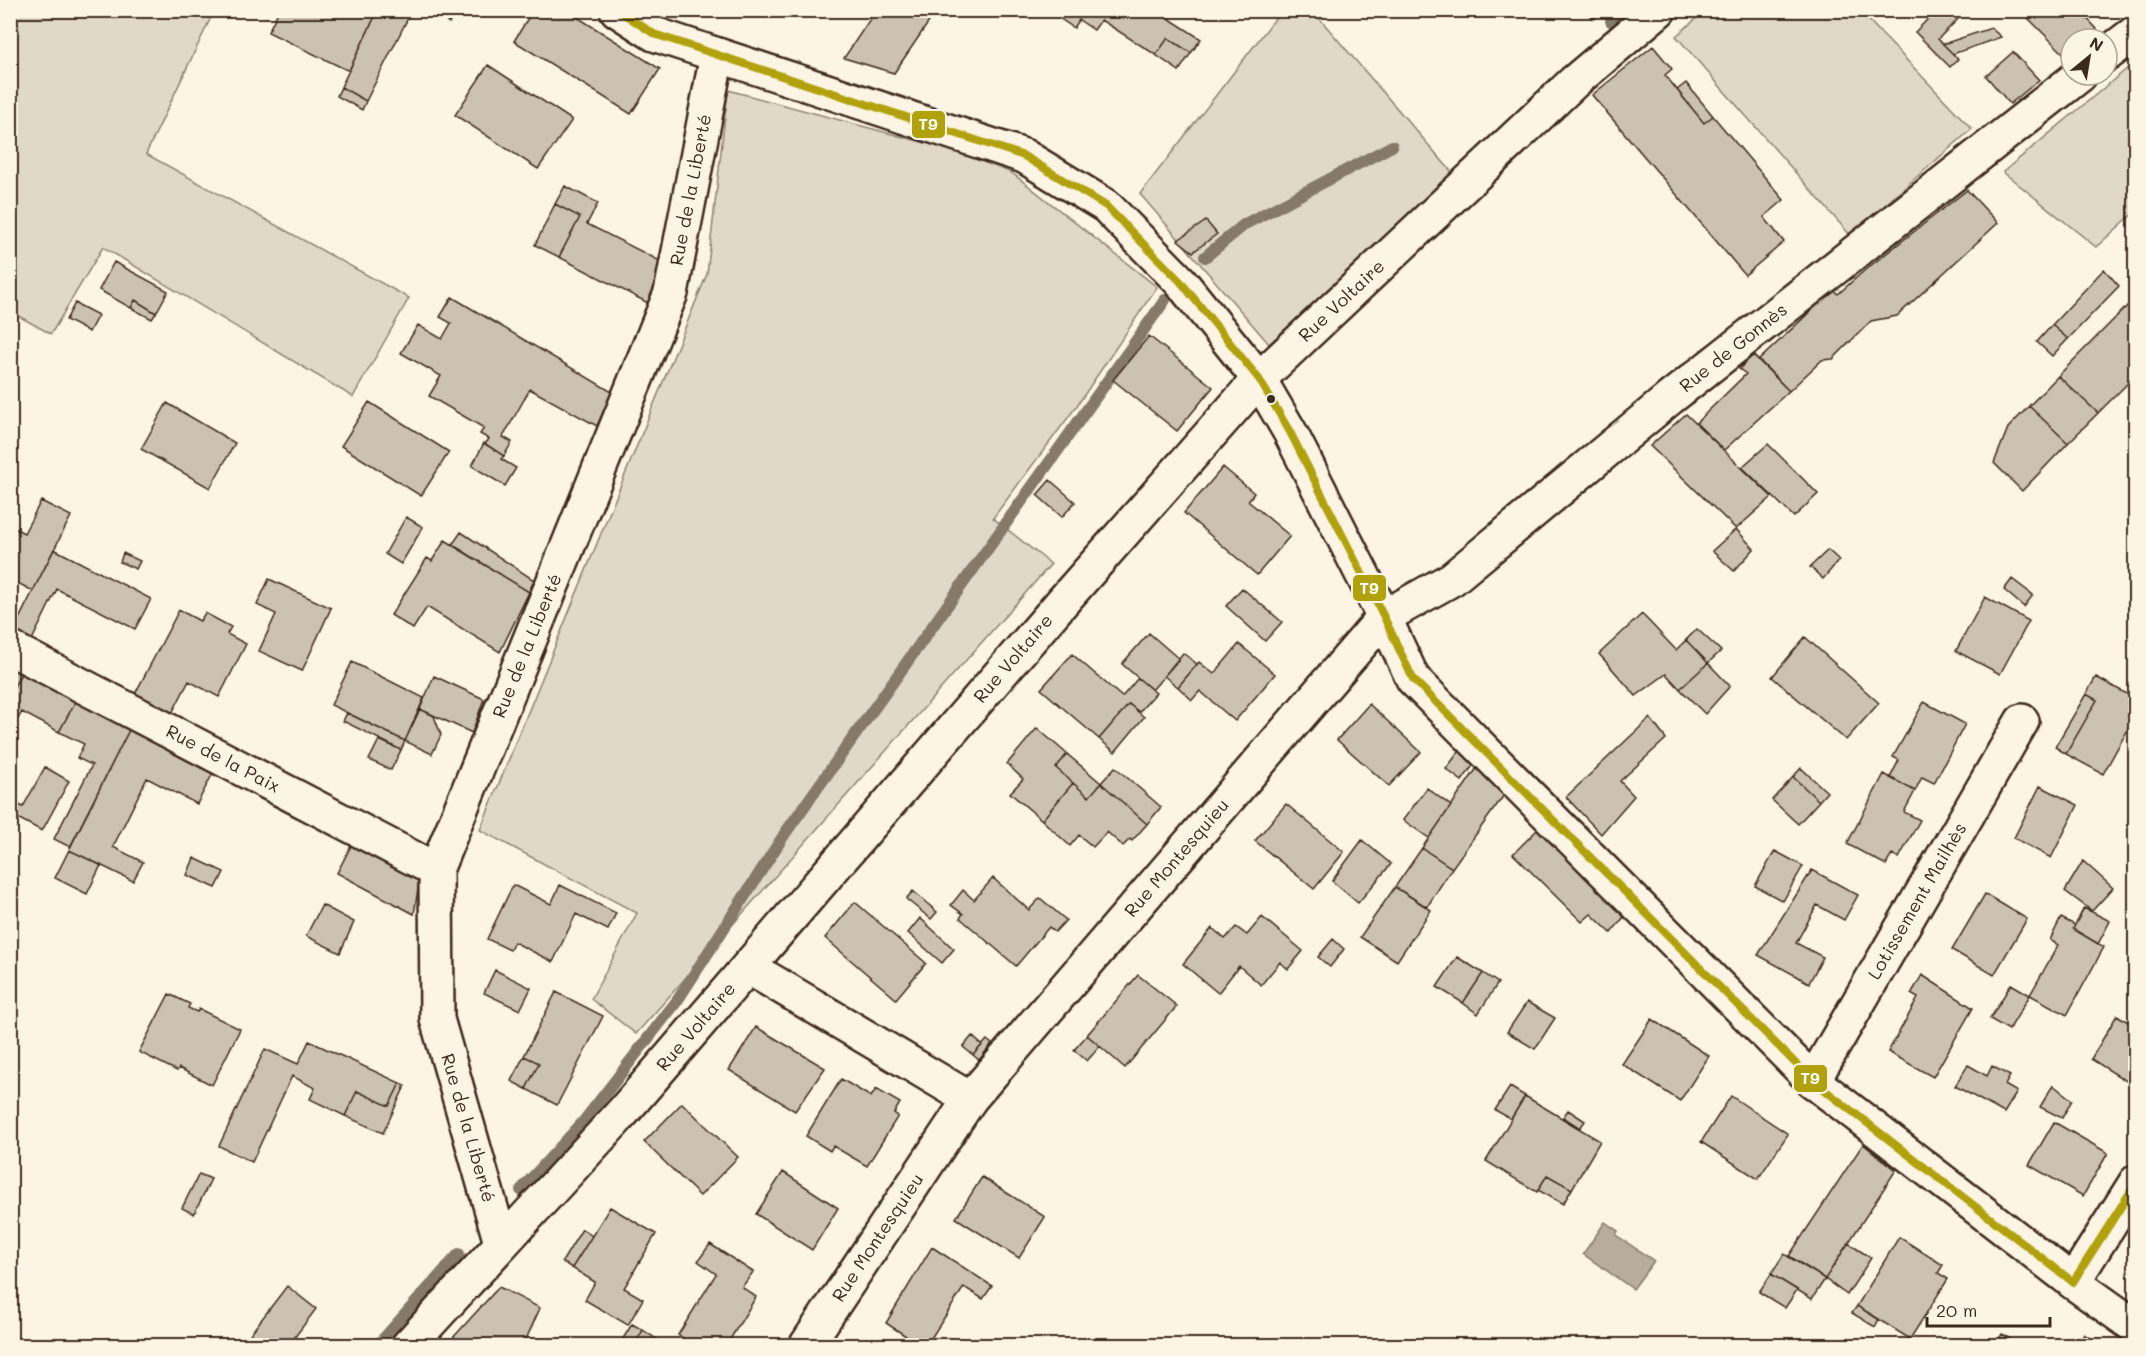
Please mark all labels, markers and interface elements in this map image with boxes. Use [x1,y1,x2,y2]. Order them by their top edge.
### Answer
north arrow [2059,27,2119,87]
text: N [2086,31,2107,56]
line badge: T9 [911,110,946,139]
street label: Rue de la Liberté [664,112,716,268]
text: T9 [918,113,938,134]
street label: Rue Voltaire [1293,254,1389,347]
street label: Rue de Gonnès [1674,297,1792,397]
unlabelled marker [1265,393,1277,405]
street label: Rue de la Liberté [486,570,567,721]
line badge: T9 [1352,574,1387,602]
text: T9 [1359,577,1379,598]
street label: Rue Voltaire [968,609,1058,708]
street label: Rue de la Paix [162,718,284,798]
street label: Rue Montesquieu [1118,793,1234,922]
street label: Lotissement Mailhès [1862,818,1972,983]
street label: Rue Voltaire [650,977,740,1076]
street label: Rue de la Liberté [436,1051,502,1205]
line badge: T9 [1793,1064,1828,1093]
text: T9 [1800,1067,1820,1088]
street label: Rue Montesquieu [826,1168,928,1306]
scale bar [1927,1290,2050,1328]
text: 20 m [1936,1298,1977,1322]

